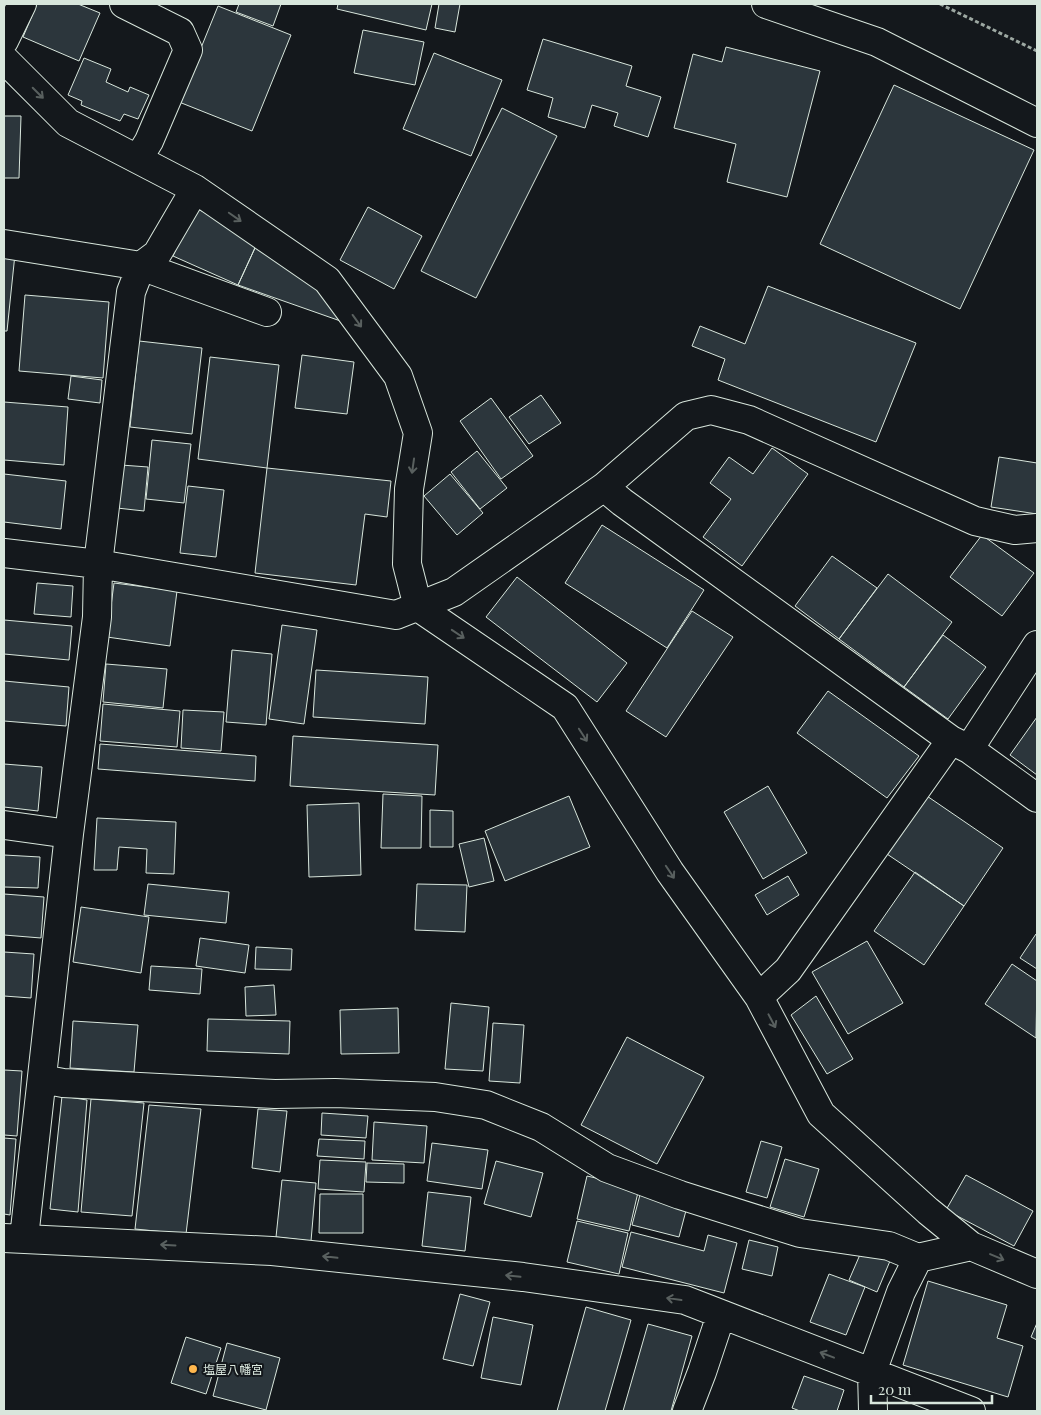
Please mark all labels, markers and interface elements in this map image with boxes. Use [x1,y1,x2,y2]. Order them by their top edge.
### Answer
one-way arrow [32,87,44,100]
one-way arrow [228,212,242,222]
one-way arrow [352,314,363,327]
one-way arrow [407,458,417,474]
one-way arrow [451,629,465,639]
one-way arrow [578,728,588,742]
one-way arrow [665,865,675,879]
one-way arrow [767,1013,777,1028]
one-way arrow [160,1241,176,1250]
one-way arrow [322,1252,338,1262]
one-way arrow [989,1252,1004,1262]
one-way arrow [506,1271,522,1281]
one-way arrow [667,1293,683,1303]
one-way arrow [819,1350,835,1359]
place label: 塩屋八幡宮 [203,1361,263,1377]
marker: 塩屋八幡宮 [187,1363,199,1375]
scale bar [871,1372,992,1404]
text: 20 m [878,1379,912,1399]

